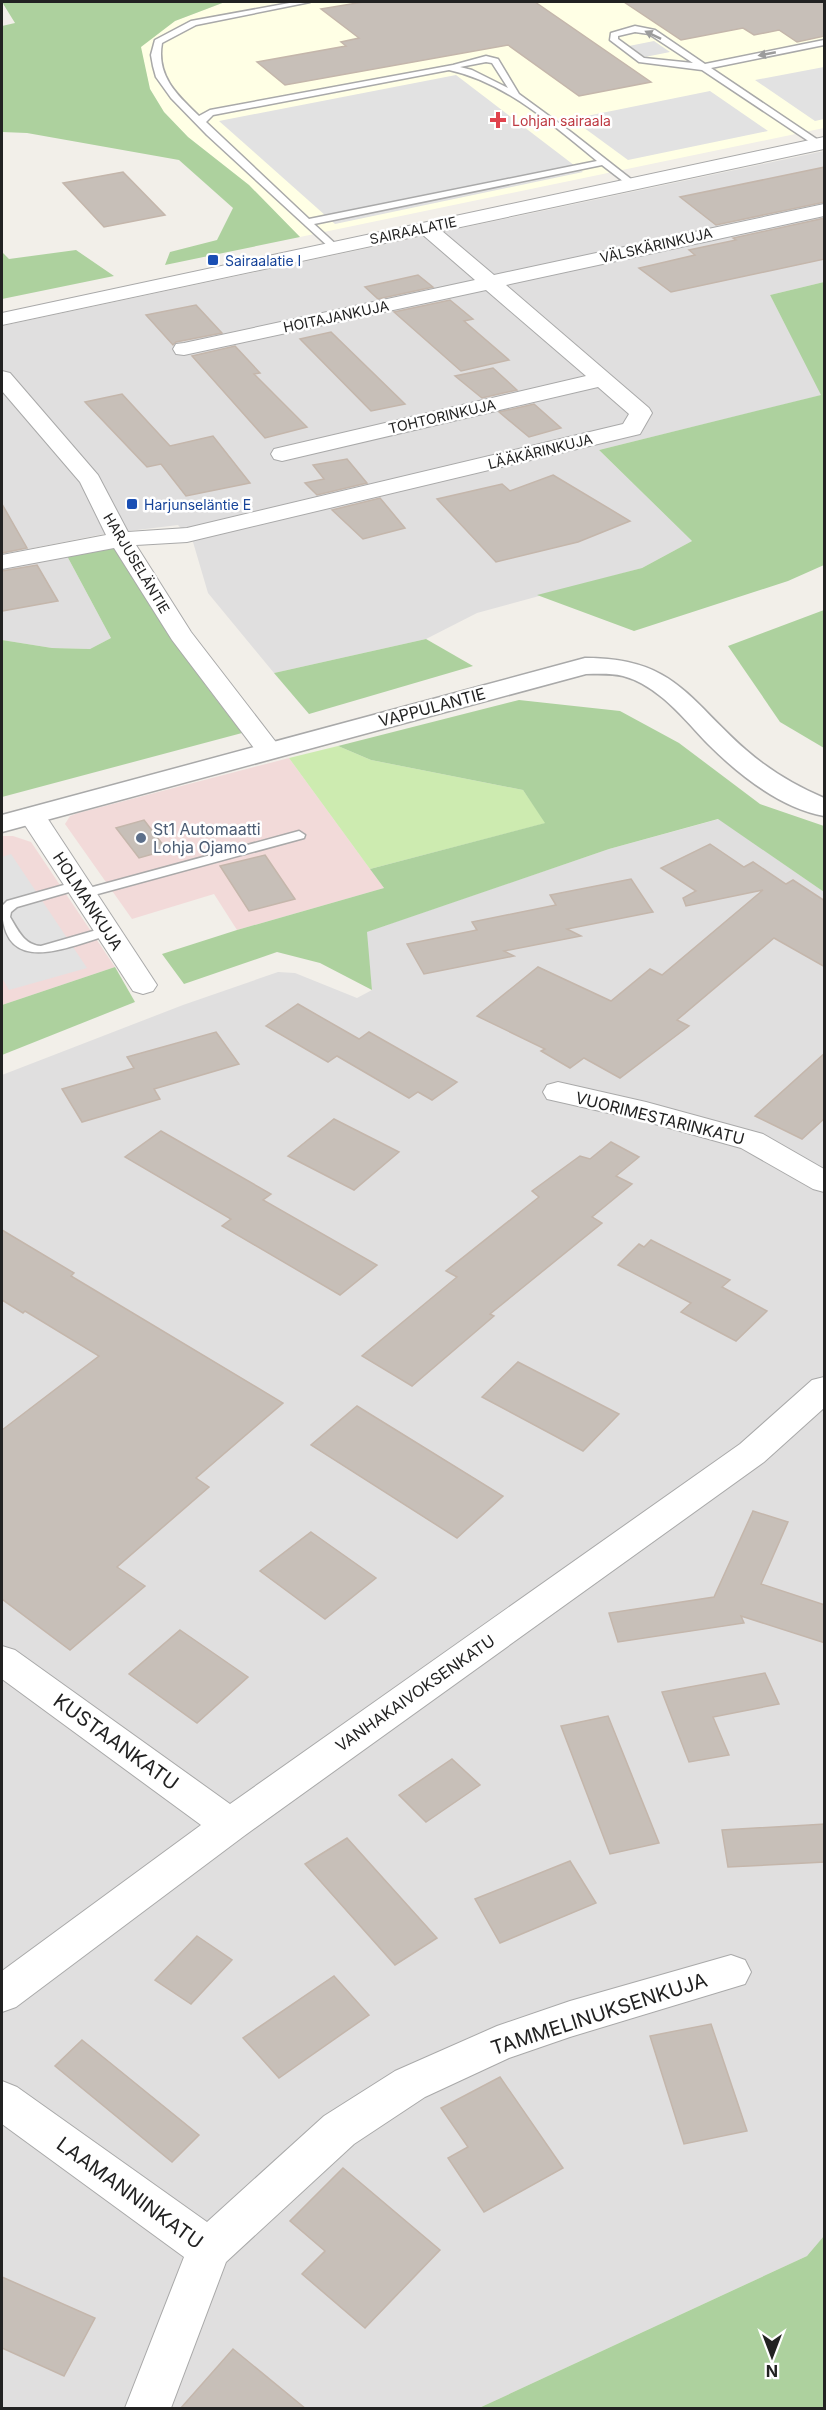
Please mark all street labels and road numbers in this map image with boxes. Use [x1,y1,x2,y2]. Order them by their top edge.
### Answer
street label: SAIRAALATIE [368,212,458,248]
street label: VÄLSKÄRINKUJA [598,224,714,266]
street label: HOITAJANKUJA [282,296,391,335]
street label: TOHTORINKUJA [387,395,498,437]
street label: LÄÄKÄRINKUJA [486,430,594,472]
street label: HARJUSELÄNTIE [100,510,174,616]
street label: VAPPULANTIE [376,683,488,731]
street label: HOLMANKUJA [49,848,127,954]
street label: VUORIMESTARINKATU [573,1087,747,1149]
street label: VANHAKAIVOKSENKATU [331,1630,499,1756]
street label: KUSTAANKATU [49,1689,183,1795]
street label: TAMMELINUKSENKUJA [488,1968,710,2060]
street label: LAAMANNINKATU [52,2132,208,2254]

